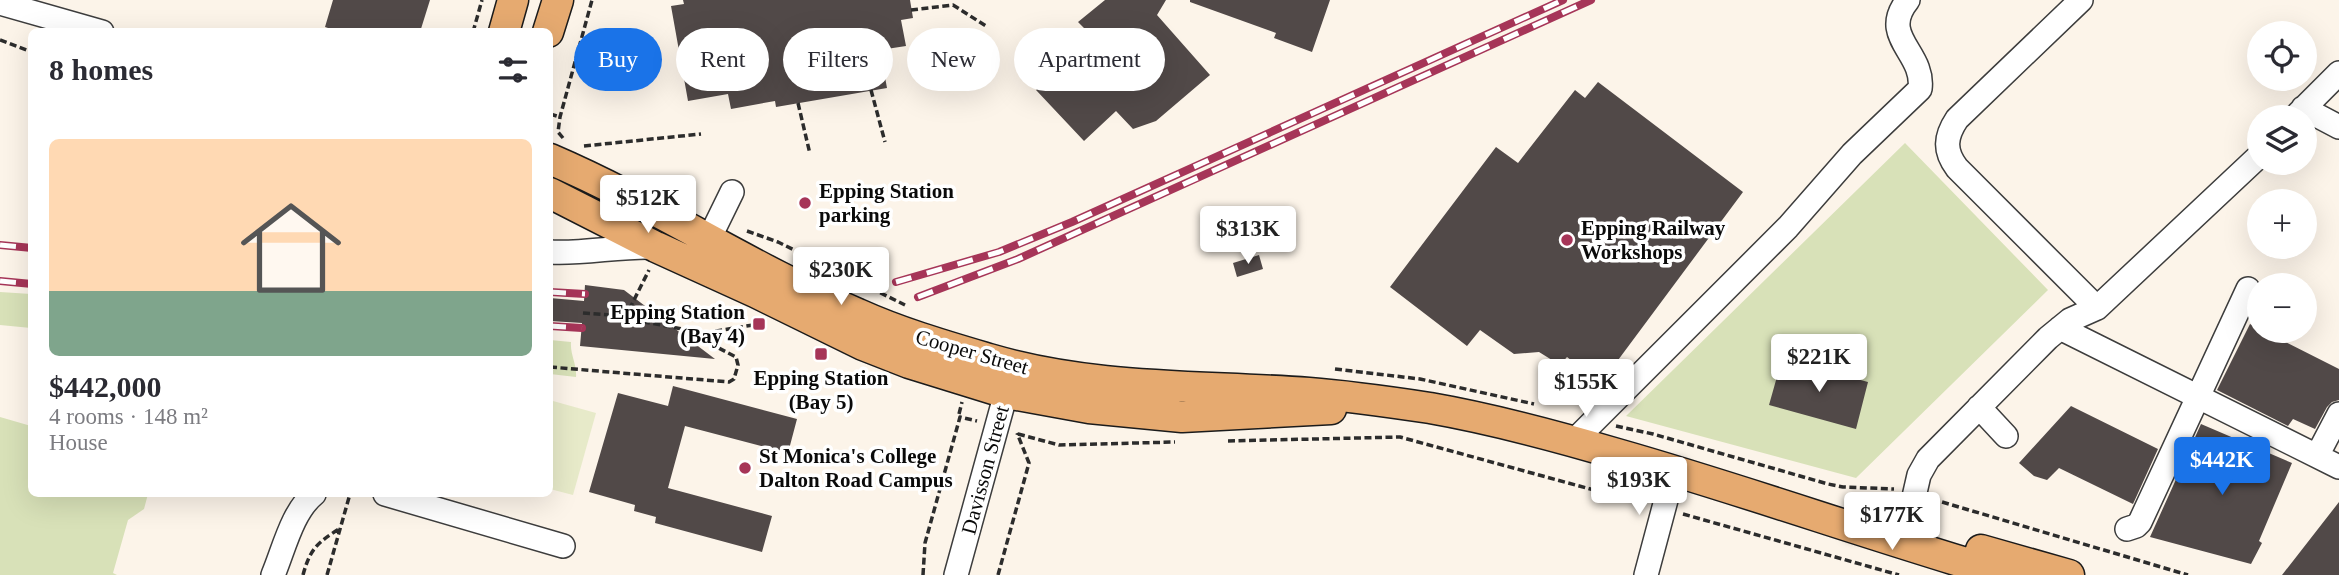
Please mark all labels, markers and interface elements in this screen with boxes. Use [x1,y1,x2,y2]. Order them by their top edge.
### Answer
map controls [2247,21,2317,343]
button: locate [2247,21,2317,91]
chip: Buy [574,28,662,91]
chip: Rent [676,28,769,91]
chip: Filters [783,28,893,91]
chip: New [907,28,1000,91]
chip: Apartment [1014,28,1165,91]
icon: filters [494,51,532,89]
text: 8 homes [49,53,153,86]
button: layers [2247,105,2317,175]
pin: $512K [599,176,697,235]
place label: Epping Station parking [819,179,954,227]
icon: home [228,185,354,311]
text: $512K [616,185,680,210]
button: + [2247,189,2317,259]
marker: Epping Station parking [797,195,813,211]
pin: $313K [1199,206,1297,266]
text: $313K [1216,216,1280,241]
place label: Epping Railway Workshops [1581,216,1726,264]
marker: Epping Railway Workshops [1559,232,1575,248]
pin: $230K [792,247,890,307]
text: $230K [809,257,873,282]
button: − [2247,273,2317,343]
place label: Epping Station (Bay 4) [610,300,745,348]
marker: Epping Station (Bay 4) [751,316,767,332]
street label: Cooper Street [913,324,1031,380]
pin: $221K [1770,334,1868,394]
text: $221K [1787,344,1851,369]
marker: Epping Station (Bay 5) [813,346,829,362]
pin: $155K [1537,360,1635,419]
place label: Epping Station (Bay 5) [754,366,889,414]
text: $155K [1554,369,1618,394]
text: $442,000 [49,370,162,403]
street label: Davisson Street [956,403,1014,537]
text: 4 rooms · 148 m² [49,404,208,429]
text: House [49,430,108,455]
pin: $442K [2173,438,2271,497]
place label: St Monica's College Dalton Road Campus [759,444,953,492]
text: $442K [2190,447,2254,472]
pin: $193K [1590,458,1688,517]
marker: St Monica's College Dalton Road Campus [737,460,753,476]
text: $193K [1607,467,1671,492]
pin: $177K [1843,492,1941,552]
text: $177K [1860,502,1924,527]

